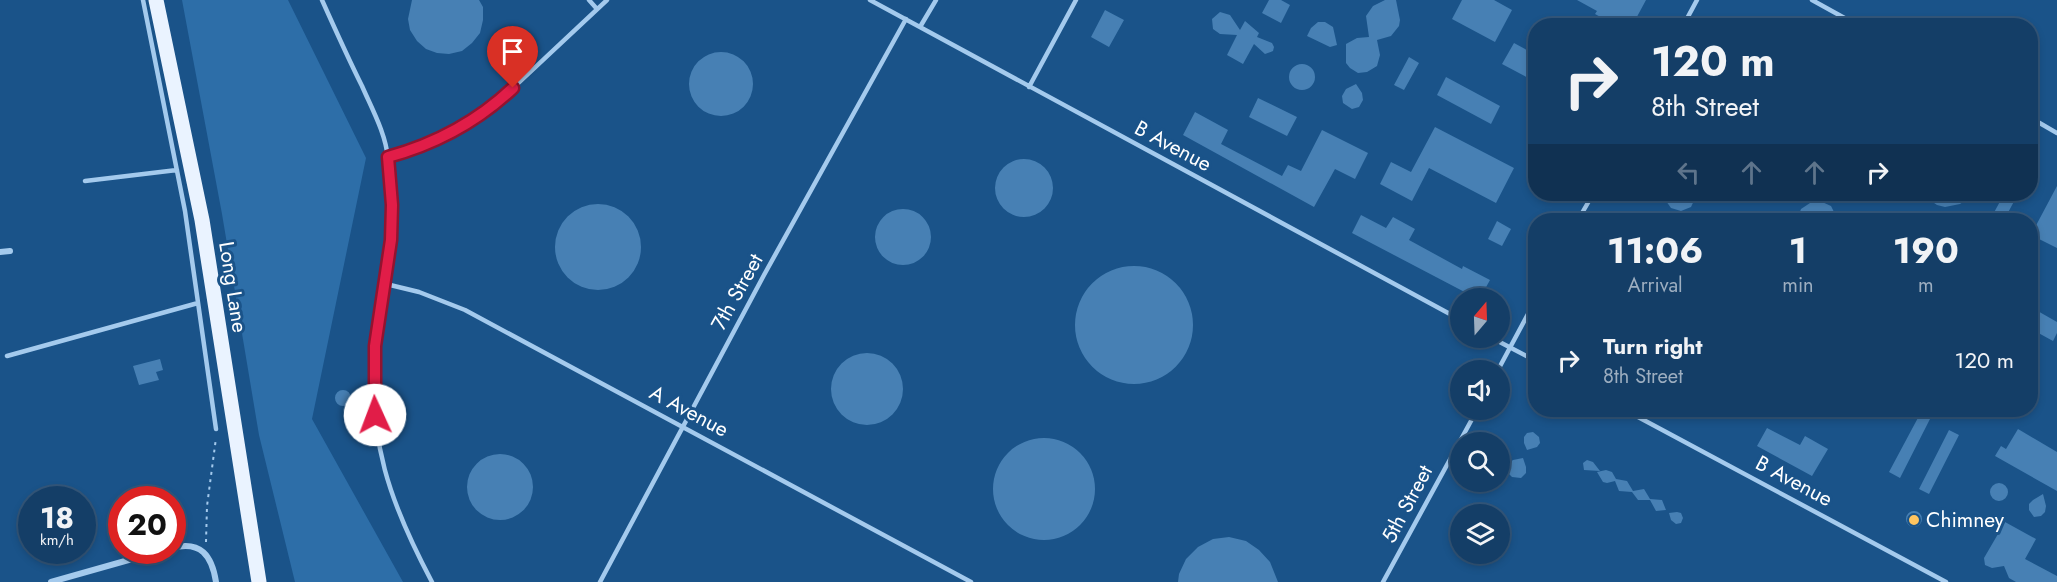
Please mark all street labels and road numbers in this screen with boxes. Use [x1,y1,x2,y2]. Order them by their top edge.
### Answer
street label: B Avenue [1129,113,1217,179]
street label: Long Lane [211,239,255,335]
street label: 7th Street [704,248,770,336]
street label: A Avenue [644,378,734,444]
street label: B Avenue [1750,448,1838,514]
street label: 5th Street [1374,460,1440,548]

